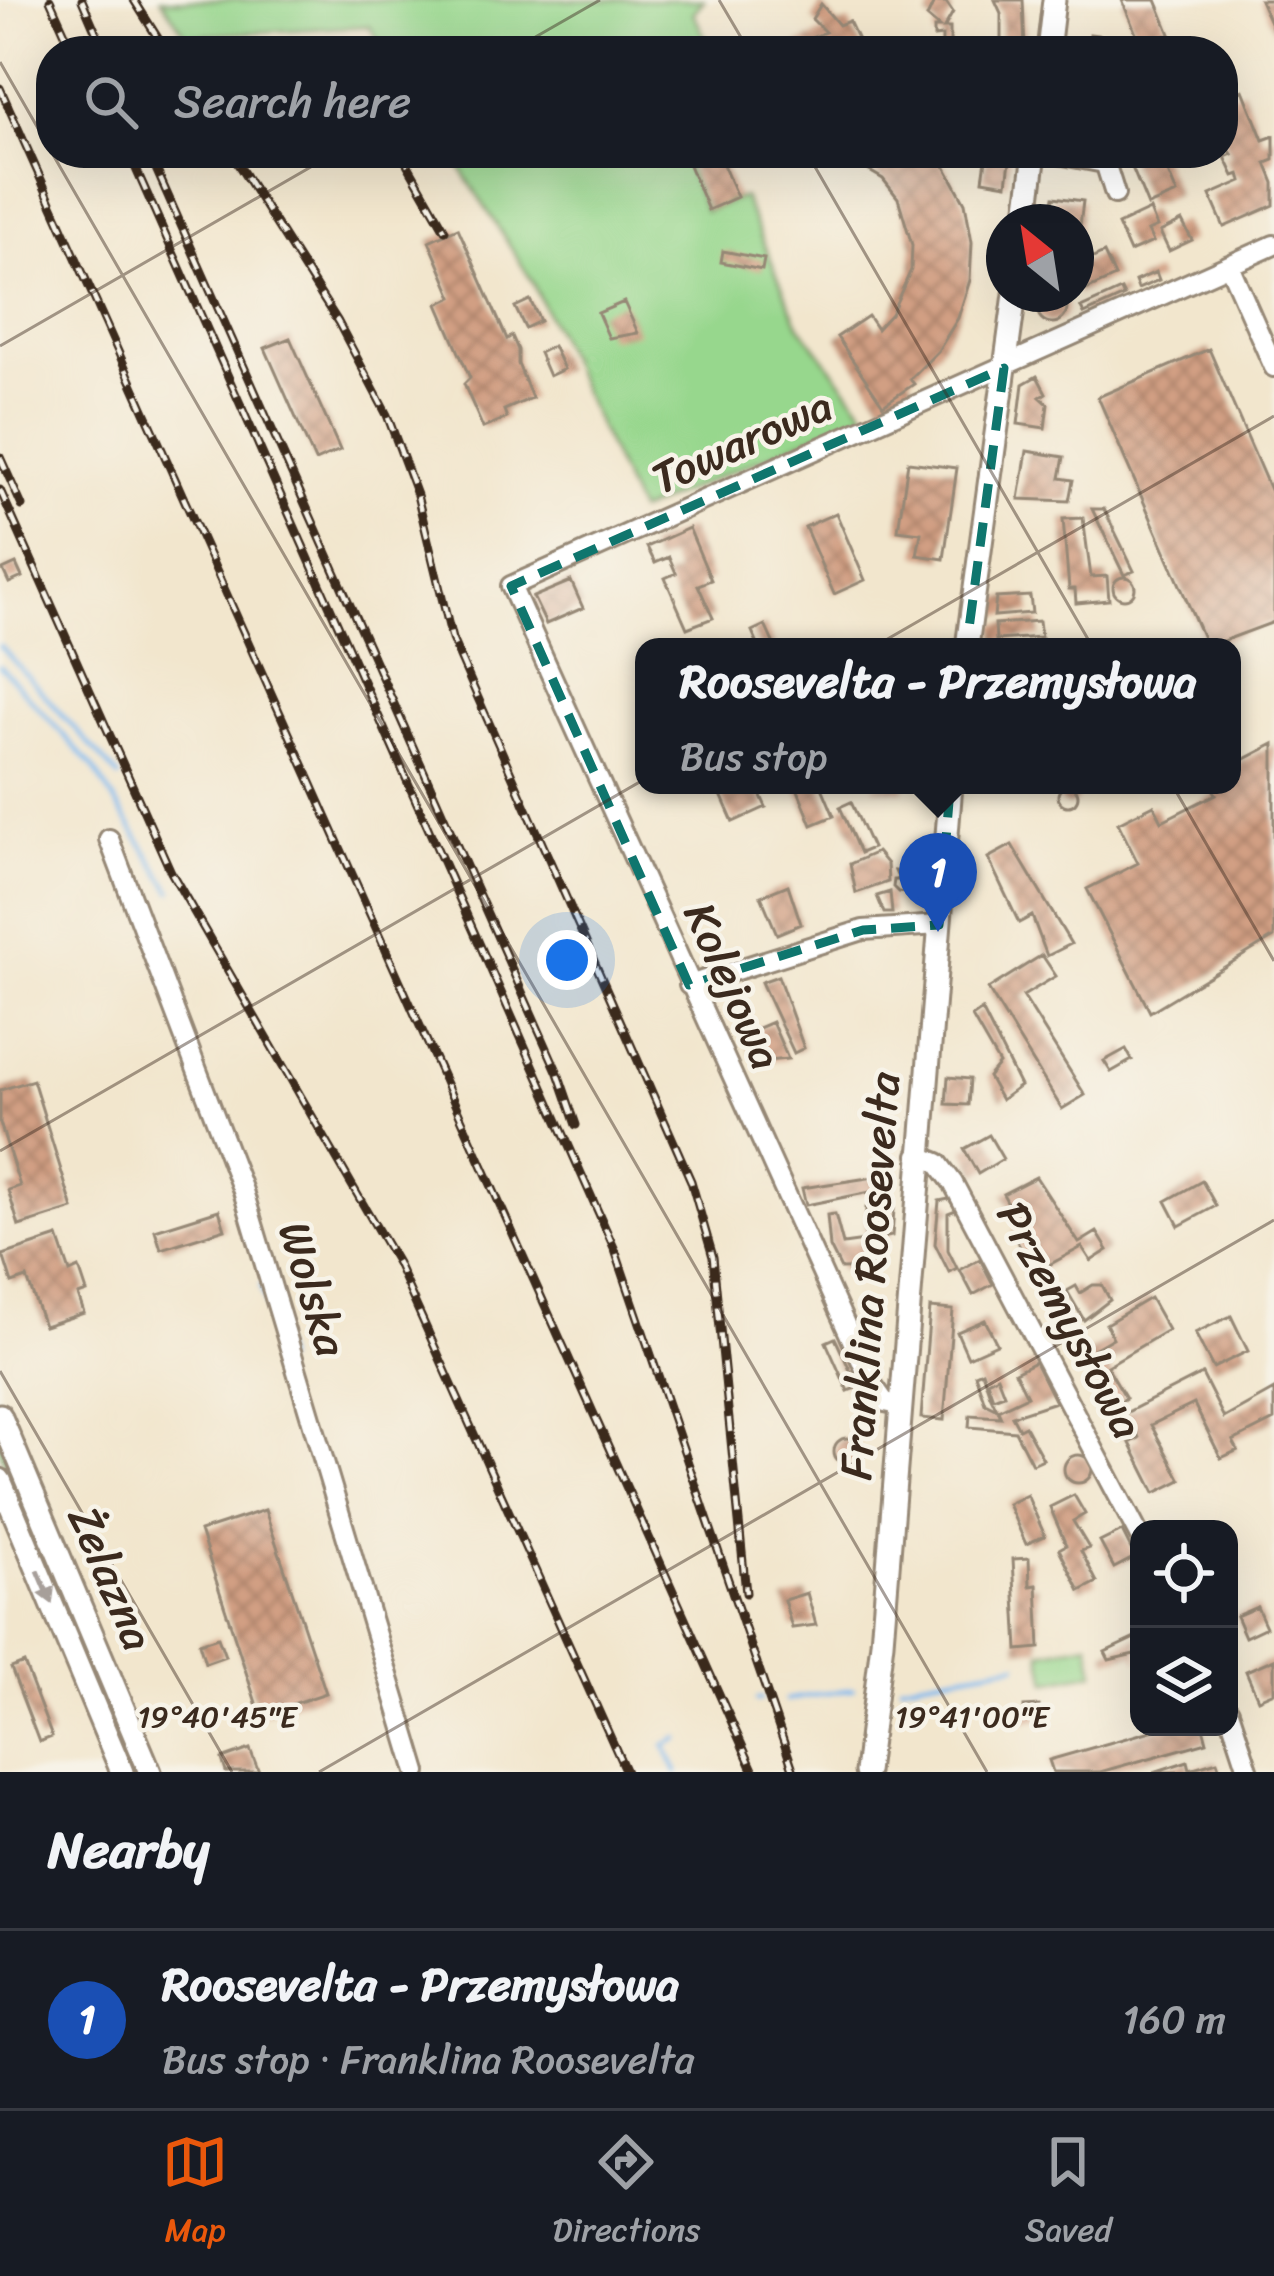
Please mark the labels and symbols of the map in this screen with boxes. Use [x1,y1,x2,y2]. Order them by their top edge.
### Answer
north arrow [986,204,1094,312]
street label: Towarowa [638,366,846,518]
pin: 1 [899,833,977,932]
street label: Kolejowa [661,889,805,1083]
your location [537,930,597,990]
street label: Franklina Roosevelta [816,1069,924,1482]
street label: Przemysłowa [974,1186,1166,1454]
street label: Wolska [255,1212,371,1367]
street label: Żelazna [45,1493,177,1663]
one-way arrow [36,1570,55,1606]
text: 19°40'45"E [137,1690,299,1744]
text: 19°41'00"E [895,1690,1051,1744]

